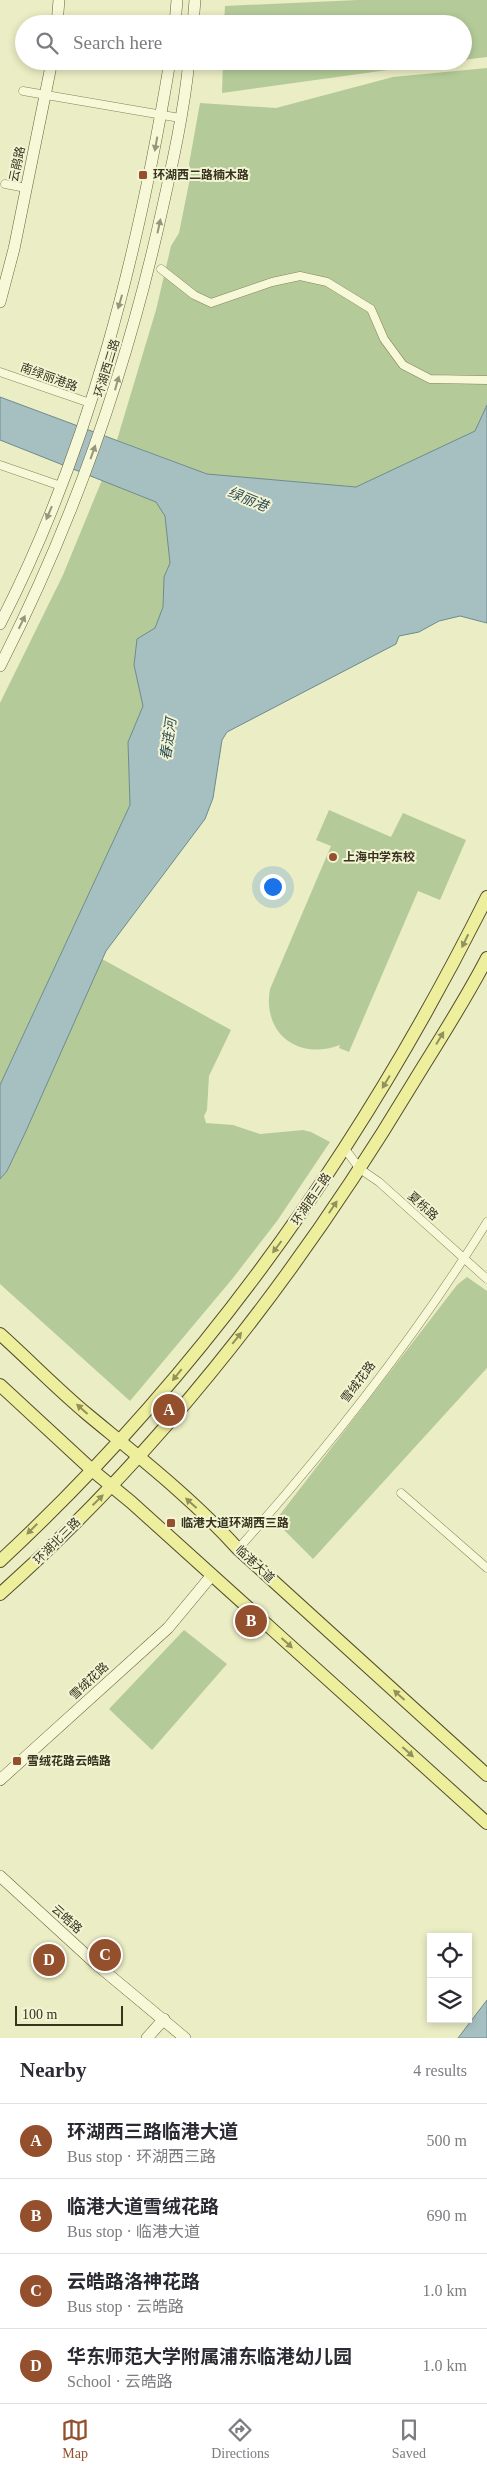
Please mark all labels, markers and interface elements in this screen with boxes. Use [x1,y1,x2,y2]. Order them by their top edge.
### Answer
search box [15,15,472,70]
icon: search [33,29,61,57]
text: Search here [73,32,162,53]
one-way arrow [152,136,160,152]
street label: 云鹃路 [6,145,28,183]
place label: 环湖西二路楠木路 [153,168,249,182]
marker: 环湖西二路楠木路 [137,169,149,181]
one-way arrow [155,218,163,234]
one-way arrow [116,295,124,310]
street label: 环湖西二路 [92,337,122,399]
street label: 南绿丽港路 [18,360,80,394]
one-way arrow [113,376,121,391]
one-way arrow [89,444,97,459]
water label: 绿丽港 [226,485,272,515]
one-way arrow [45,506,53,521]
one-way arrow [18,615,26,629]
water label: 春涟河 [158,714,179,761]
place label: 上海中学东校 [343,850,415,864]
marker: 上海中学东校 [327,851,339,863]
your location [260,874,286,900]
one-way arrow [461,934,469,948]
one-way arrow [436,1031,445,1044]
one-way arrow [381,1076,390,1089]
street label: 环湖西三路 [288,1170,334,1228]
street label: 夏栎路 [405,1189,441,1223]
one-way arrow [328,1201,338,1214]
one-way arrow [272,1240,282,1254]
one-way arrow [232,1332,243,1345]
street label: 雪绒花路 [338,1359,378,1405]
one-way arrow [171,1368,182,1381]
pin: A [153,1391,185,1429]
one-way arrow [76,1404,89,1415]
one-way arrow [92,1494,104,1506]
one-way arrow [186,1497,198,1509]
street label: 环湖北三路 [31,1515,83,1567]
place label: 临港大道环湖西三路 [181,1516,289,1530]
marker: 临港大道环湖西三路 [165,1517,177,1529]
one-way arrow [27,1523,39,1535]
street label: 临港大道 [233,1543,277,1585]
pin: B [235,1602,267,1640]
one-way arrow [280,1637,292,1649]
street label: 雪绒花路 [67,1660,111,1702]
one-way arrow [394,1689,406,1701]
one-way arrow [401,1746,414,1757]
place label: 雪绒花路云皓路 [27,1754,111,1768]
marker: 雪绒花路云皓路 [11,1755,23,1767]
street label: 云皓路 [49,1902,85,1936]
map controls [427,1933,472,2023]
button: locate [427,1933,472,1978]
pin: C [89,1936,121,1974]
pin: D [33,1941,65,1979]
button: layers [427,1978,472,2023]
scale bar [15,2003,122,2026]
text: 100 m [22,2007,57,2022]
text: Nearby [20,2058,87,2082]
text: 4 results [413,2062,467,2079]
text: 环湖西三路临港大道 [67,2121,238,2142]
text: A [30,2132,42,2149]
text: 500 m [427,2132,467,2149]
text: Bus stop · 环湖西三路 [67,2148,216,2165]
text: 临港大道雪绒花路 [67,2196,219,2217]
text: B [31,2207,41,2224]
text: 690 m [427,2207,467,2224]
text: Bus stop · 临港大道 [67,2223,200,2240]
text: 云皓路洛神花路 [67,2271,200,2292]
text: C [30,2282,42,2299]
text: 1.0 km [423,2282,467,2299]
text: Bus stop · 云皓路 [67,2298,184,2315]
text: 华东师范大学附属浦东临港幼儿园 [67,2346,352,2367]
text: D [30,2357,42,2374]
text: 1.0 km [423,2357,467,2374]
text: School · 云皓路 [67,2373,173,2390]
tab: Map [61,2416,89,2462]
tab: Directions [211,2416,270,2462]
tab: Saved [392,2416,426,2462]

